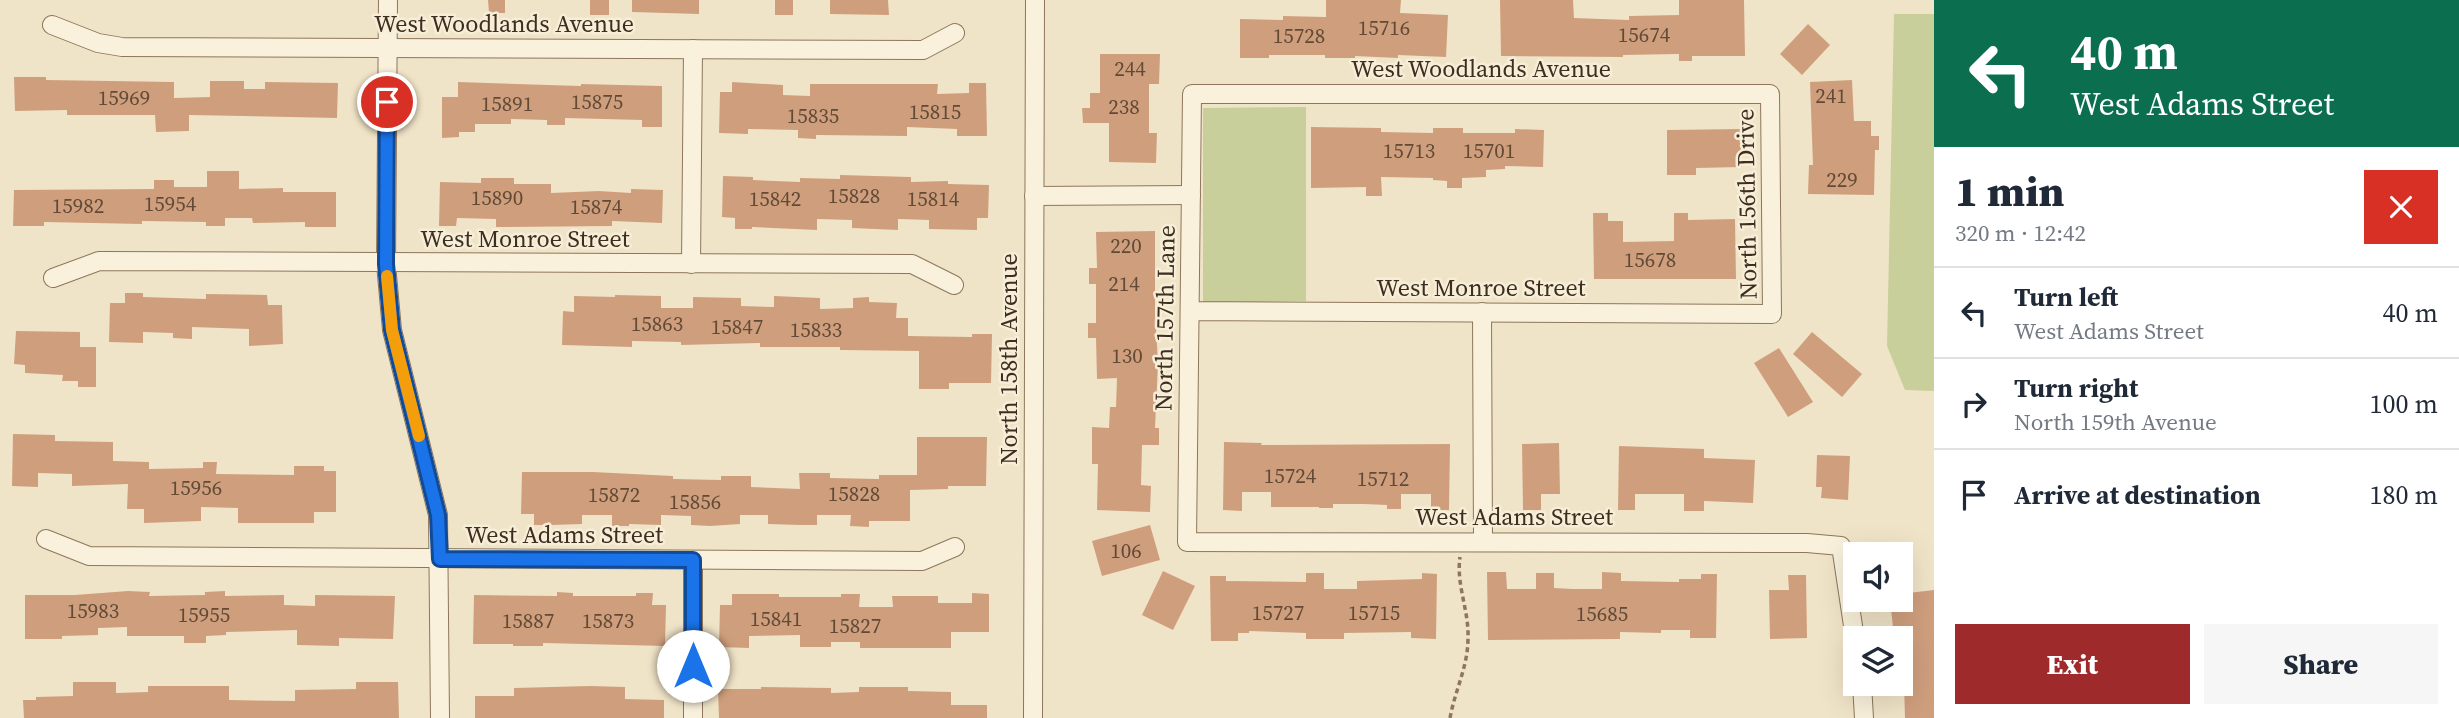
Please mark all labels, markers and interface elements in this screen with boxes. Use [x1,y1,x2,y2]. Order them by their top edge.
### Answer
street label: West Woodlands Avenue [374,7,634,40]
house number: 15716 [1358,13,1410,42]
text: 40 m [2070,18,2178,85]
house number: 15674 [1618,20,1671,49]
house number: 15728 [1273,21,1325,50]
icon: left [1955,28,2046,119]
street label: West Woodlands Avenue [1351,52,1611,85]
house number: 244 [1114,54,1146,83]
pin [357,72,417,132]
house number: 241 [1815,81,1847,110]
text: West Adams Street [2070,82,2334,126]
house number: 15969 [98,83,150,112]
icon: arrive [368,83,406,121]
house number: 15875 [571,87,623,116]
house number: 15891 [481,89,533,118]
house number: 238 [1108,92,1140,121]
house number: 15815 [909,97,961,126]
house number: 15835 [787,101,839,130]
street label: North 156th Drive [1728,108,1765,300]
house number: 15713 [1383,136,1435,165]
house number: 15701 [1463,136,1515,165]
text: 1 min [1955,162,2065,220]
house number: 229 [1826,165,1858,194]
button: close [2364,170,2438,244]
house number: 15828 [828,181,880,210]
house number: 15890 [471,183,523,212]
house number: 15842 [749,184,801,213]
house number: 15814 [907,184,960,213]
house number: 15954 [144,189,197,218]
house number: 15982 [52,191,104,220]
house number: 15874 [570,192,623,221]
text: 320 m · 12:42 [1955,217,2086,249]
street label: West Monroe Street [420,222,630,255]
street label: North 157th Lane [1146,225,1183,411]
house number: 220 [1110,231,1142,260]
house number: 15678 [1624,245,1676,274]
street label: North 158th Avenue [992,253,1025,465]
house number: 214 [1108,269,1140,298]
street label: West Monroe Street [1376,271,1586,304]
text: Turn left [2014,279,2118,315]
icon: left [1955,294,1993,332]
text: 40 m [2383,295,2438,331]
house number: 15863 [631,309,683,338]
house number: 15847 [711,312,763,341]
house number: 15833 [790,315,842,344]
text: West Adams Street [2014,315,2204,347]
house number: 130 [1111,341,1143,370]
text: Turn right [2014,370,2138,406]
icon: right [1955,385,1993,423]
text: 100 m [2370,386,2438,422]
text: North 159th Avenue [2014,406,2217,438]
house number: 15724 [1264,461,1317,490]
house number: 15712 [1357,464,1409,493]
house number: 15956 [170,473,222,502]
icon: arrive [1955,476,1993,514]
text: Arrive at destination [2014,477,2261,513]
text: 180 m [2370,477,2438,513]
house number: 15828 [828,479,880,508]
house number: 15872 [588,480,640,509]
house number: 15856 [669,487,721,516]
street label: West Adams Street [1415,500,1613,533]
street label: West Adams Street [465,518,663,551]
house number: 106 [1110,536,1142,565]
map controls [1843,542,1913,696]
button: sound [1843,542,1913,612]
house number: 15983 [67,596,119,625]
house number: 15727 [1252,598,1304,627]
house number: 15715 [1348,598,1400,627]
house number: 15685 [1576,599,1628,628]
house number: 15955 [178,600,230,629]
house number: 15841 [750,604,802,633]
house number: 15887 [502,606,554,635]
house number: 15873 [582,606,634,635]
house number: 15827 [829,611,881,640]
button: Exit [1955,624,2190,704]
button: Share [2204,624,2438,704]
button: layers [1843,626,1913,696]
position arrow [656,629,730,703]

